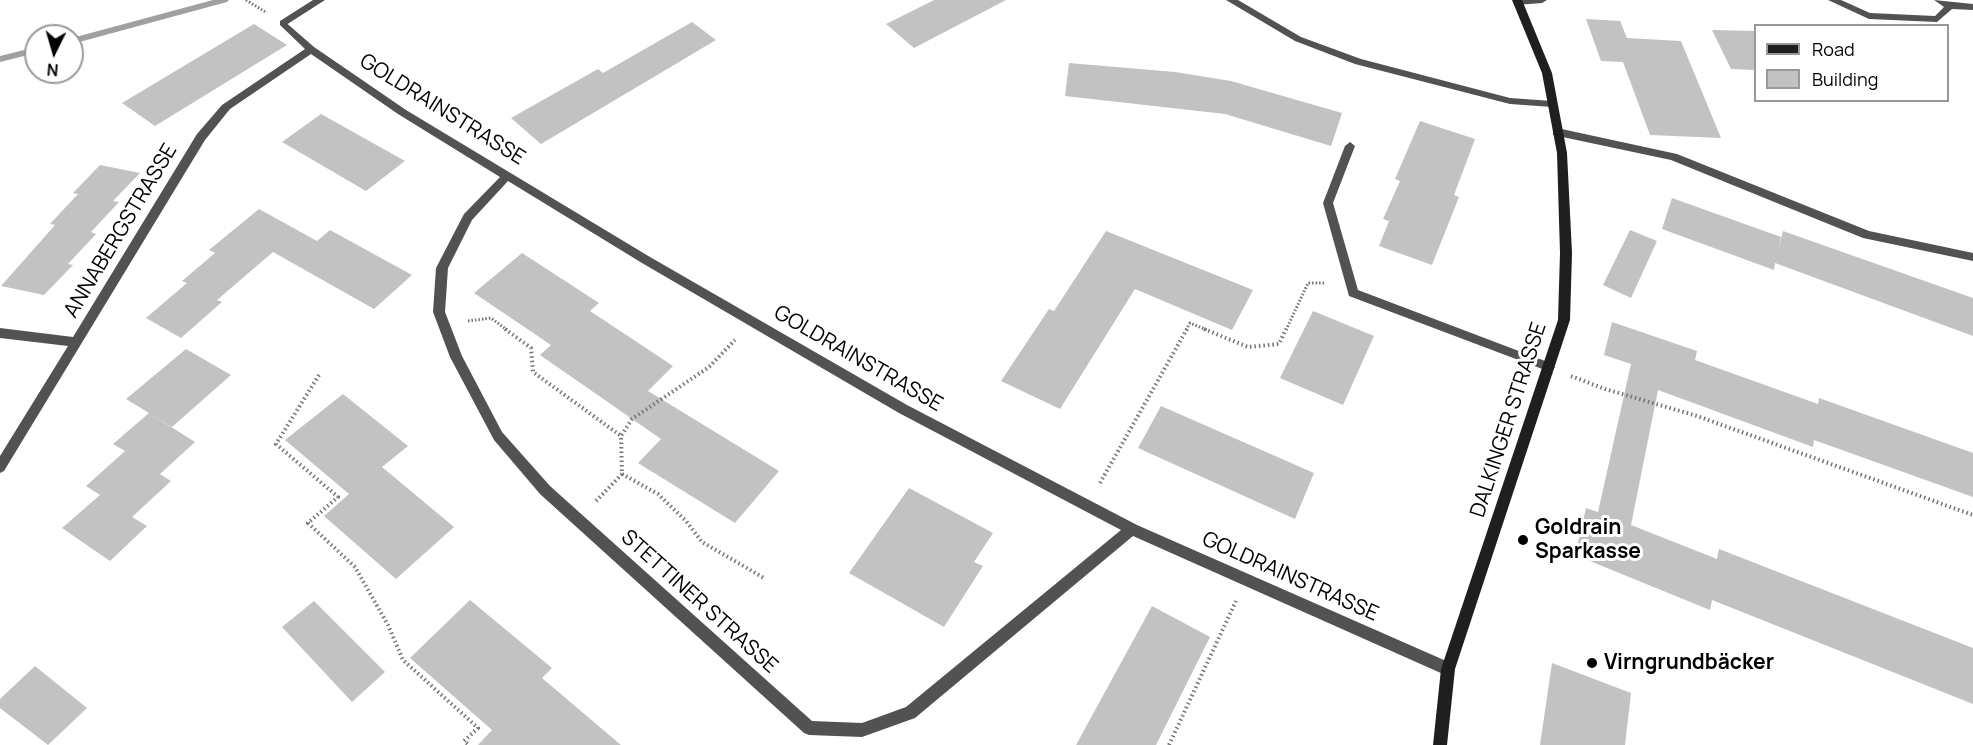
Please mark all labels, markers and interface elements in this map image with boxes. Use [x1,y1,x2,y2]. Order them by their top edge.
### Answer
north arrow [24,24,84,84]
legend [1754,24,1949,102]
text: Road [1812,37,1855,61]
street label: GOLDRAINSTRASSE [355,49,529,171]
text: N [46,58,59,81]
text: Building [1812,67,1878,91]
street label: ANNABERGSTRASSE [59,140,183,322]
street label: GOLDRAINSTRASSE [769,300,947,418]
street label: DALKINGER STRASSE [1466,319,1552,521]
place label: Goldrain Sparkasse [1535,515,1641,565]
street label: STETTINER STRASSE [615,525,783,679]
street label: GOLDRAINSTRASSE [1198,527,1382,627]
marker: Goldrain Sparkasse [1516,533,1530,547]
place label: Virngrundbäcker [1604,650,1774,676]
marker: Virngrundbäcker [1585,656,1599,670]

